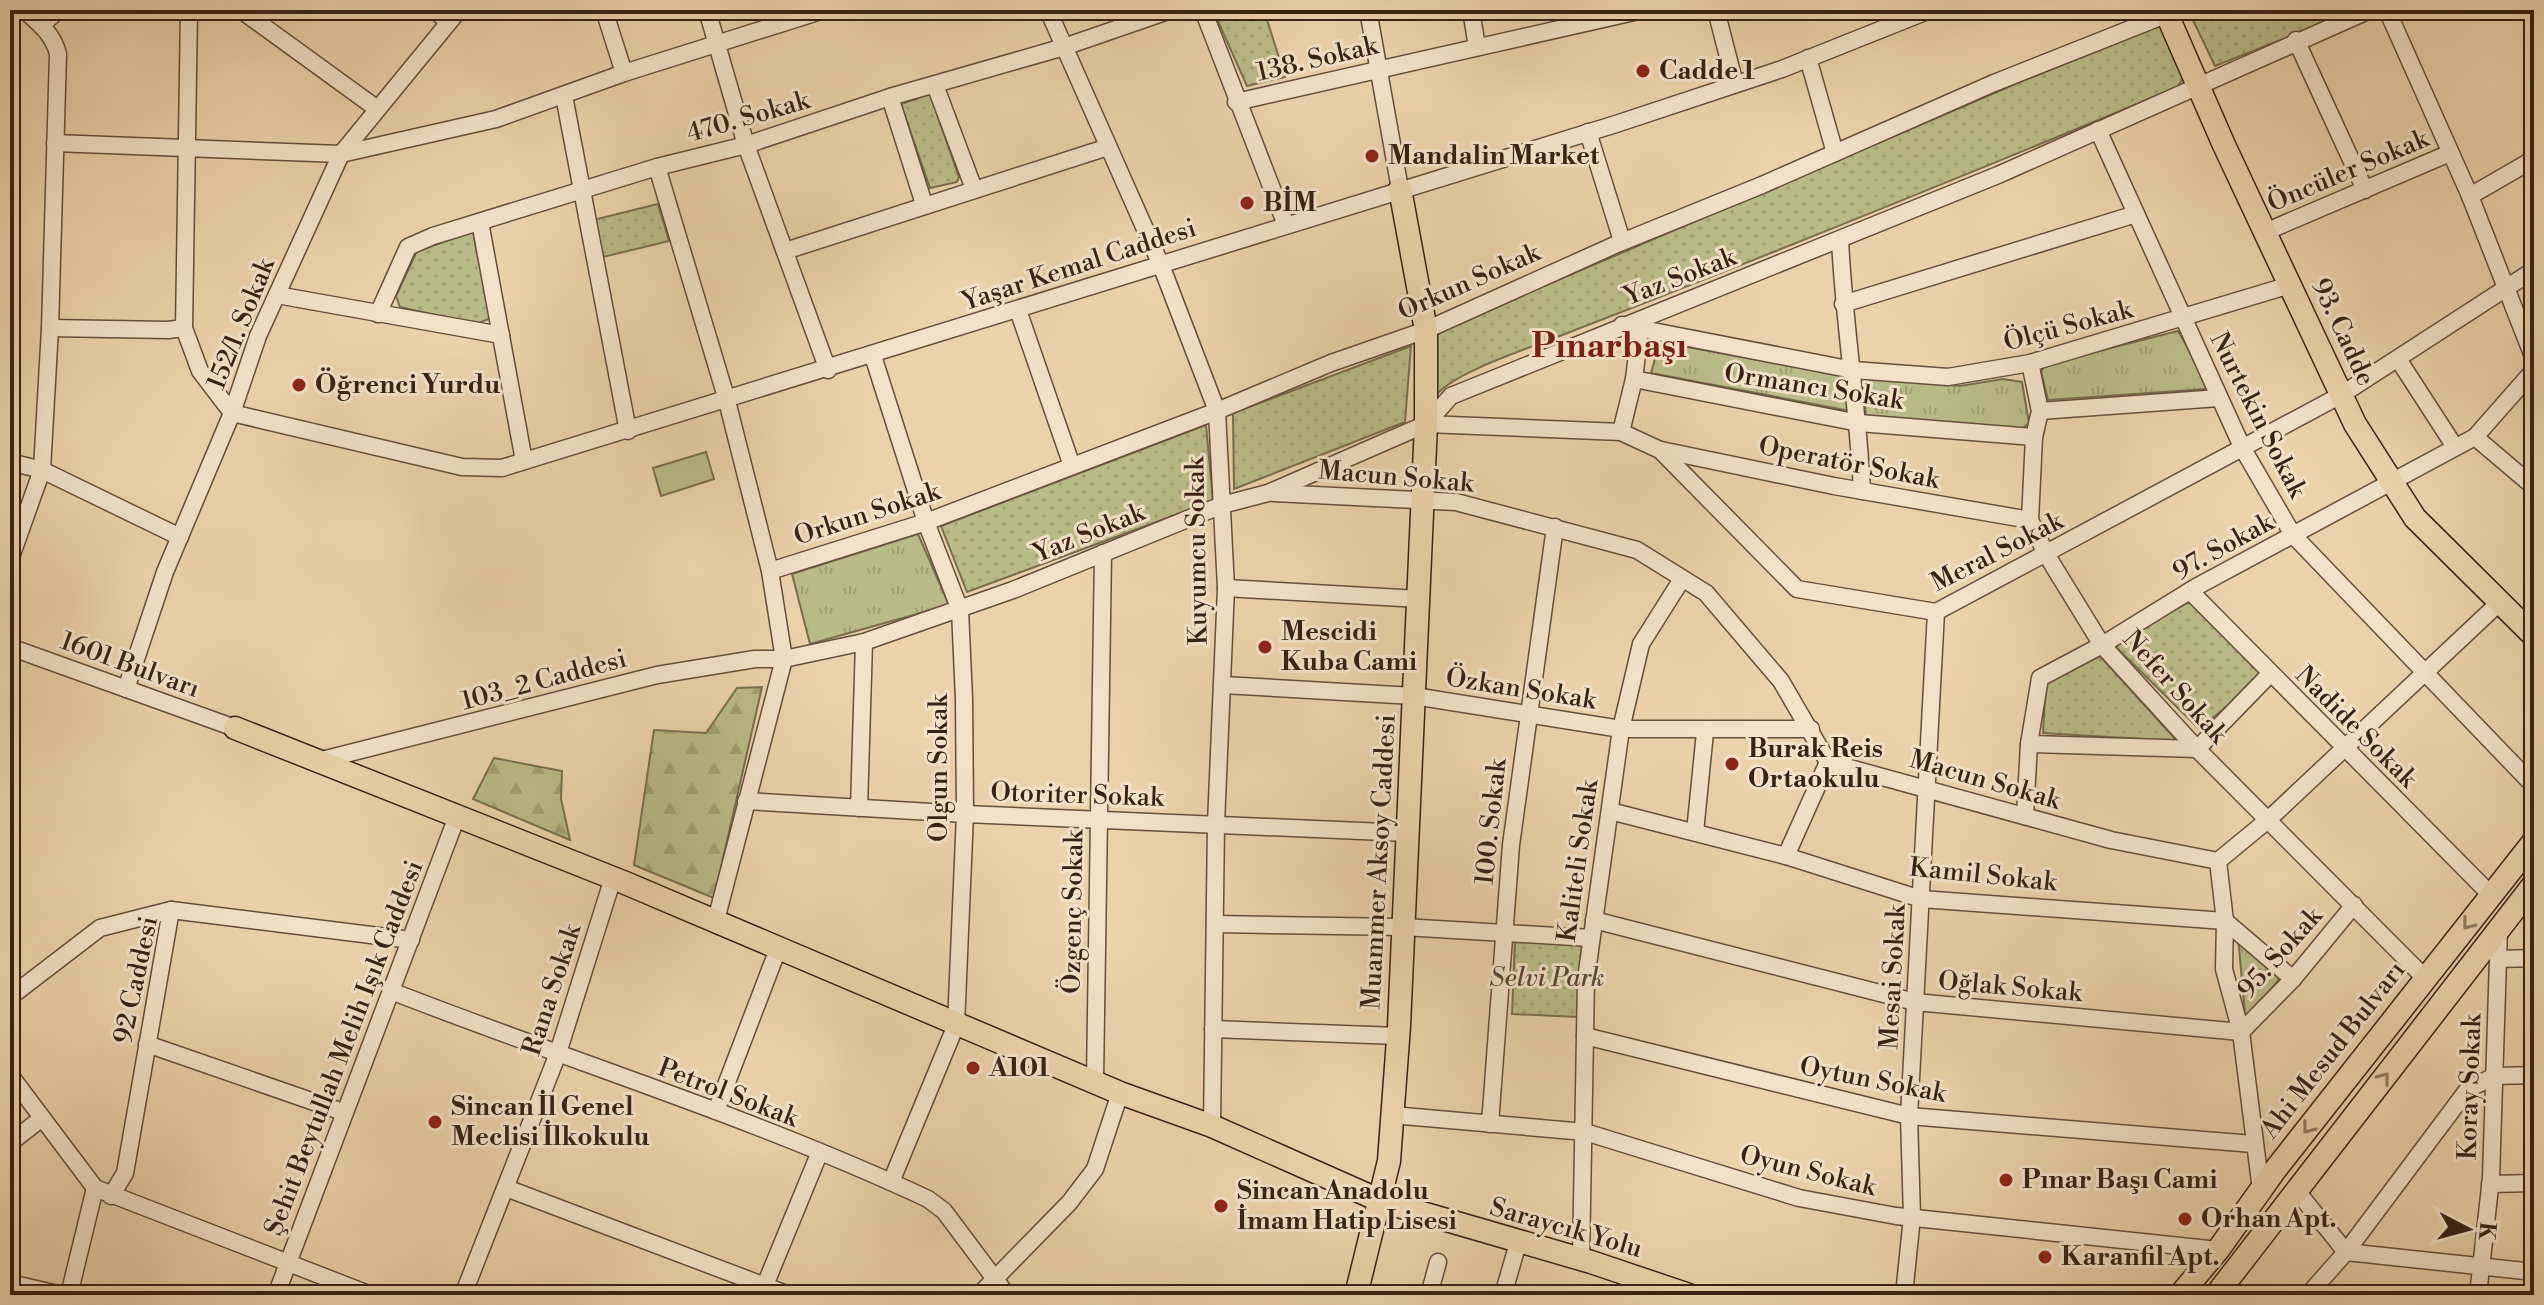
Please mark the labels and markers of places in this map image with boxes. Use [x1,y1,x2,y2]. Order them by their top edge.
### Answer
place label: Cadde 1 [1659,55,1755,87]
marker: Cadde 1 [1634,62,1652,80]
place label: Mandalin Market [1388,140,1600,172]
marker: Mandalin Market [1363,147,1381,165]
place label: BİM [1263,185,1317,219]
marker: BİM [1238,194,1256,212]
place label: Öğrenci Yurdu [315,367,500,401]
marker: Öğrenci Yurdu [290,376,308,394]
place label: Mescidi Kuba Cami [1281,616,1417,678]
marker: Mescidi Kuba Cami [1256,638,1274,656]
place label: Burak Reis Ortaokulu [1748,733,1883,795]
marker: Burak Reis Ortaokulu [1723,755,1741,773]
place label: A101 [988,1052,1050,1084]
marker: A101 [964,1059,982,1077]
place label: Sincan İl Genel Meclisi İlkokulu [451,1089,649,1153]
marker: Sincan İl Genel Meclisi İlkokulu [426,1113,444,1131]
place label: Pınar Başı Cami [2022,1164,2218,1196]
marker: Pınar Başı Cami [1997,1171,2015,1189]
place label: Sincan Anadolu İmam Hatip Lisesi [1237,1175,1457,1237]
marker: Sincan Anadolu İmam Hatip Lisesi [1212,1197,1230,1215]
place label: Orhan Apt. [2201,1203,2337,1235]
marker: Orhan Apt. [2176,1210,2194,1228]
place label: Karanfil Apt. [2061,1241,2220,1273]
marker: Karanfil Apt. [2036,1248,2054,1266]

